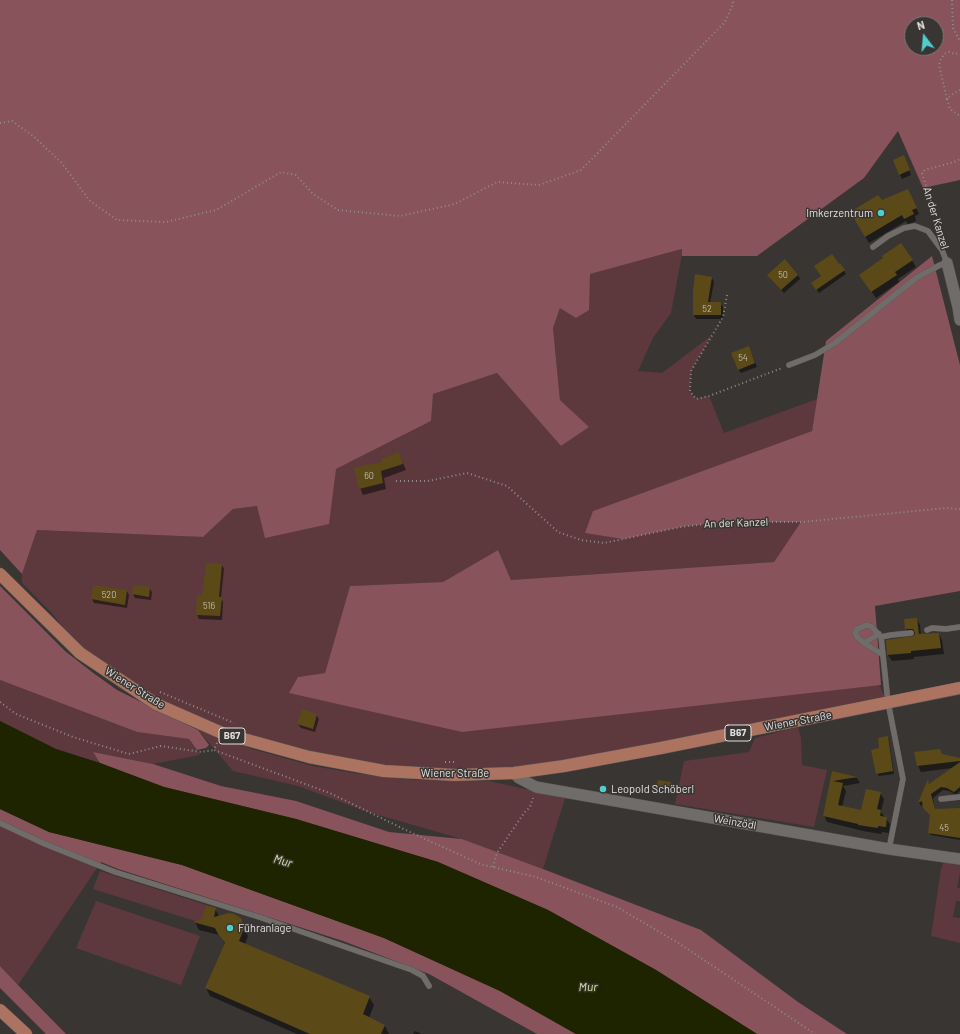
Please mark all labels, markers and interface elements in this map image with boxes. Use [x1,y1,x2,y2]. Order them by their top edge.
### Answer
north arrow [904,16,944,56]
text: N [916,18,926,32]
street label: An der Kanzel [920,185,952,251]
place label: Imkerzentrum [806,206,873,220]
marker: Imkerzentrum [876,208,886,218]
house number: 50 [778,270,788,280]
house number: 52 [702,304,712,314]
house number: 54 [738,353,748,363]
house number: 60 [364,471,374,481]
street label: An der Kanzel [704,515,768,531]
house number: 520 [102,590,116,600]
house number: 516 [203,601,215,611]
street label: Wiener Straße [103,664,167,712]
street label: Wiener Straße [763,708,833,734]
road number: B67 [725,725,751,741]
road number: B67 [219,728,245,744]
street label: Wiener Straße [421,766,489,780]
place label: Leopold Schöberl [611,782,694,796]
marker: Leopold Schöberl [598,784,608,794]
street label: Weinzödl [713,812,757,832]
house number: 45 [939,823,949,833]
water label: Mur [272,851,294,871]
place label: Führanlage [238,921,291,935]
marker: Führanlage [225,923,235,933]
water label: Mur [579,980,597,994]

